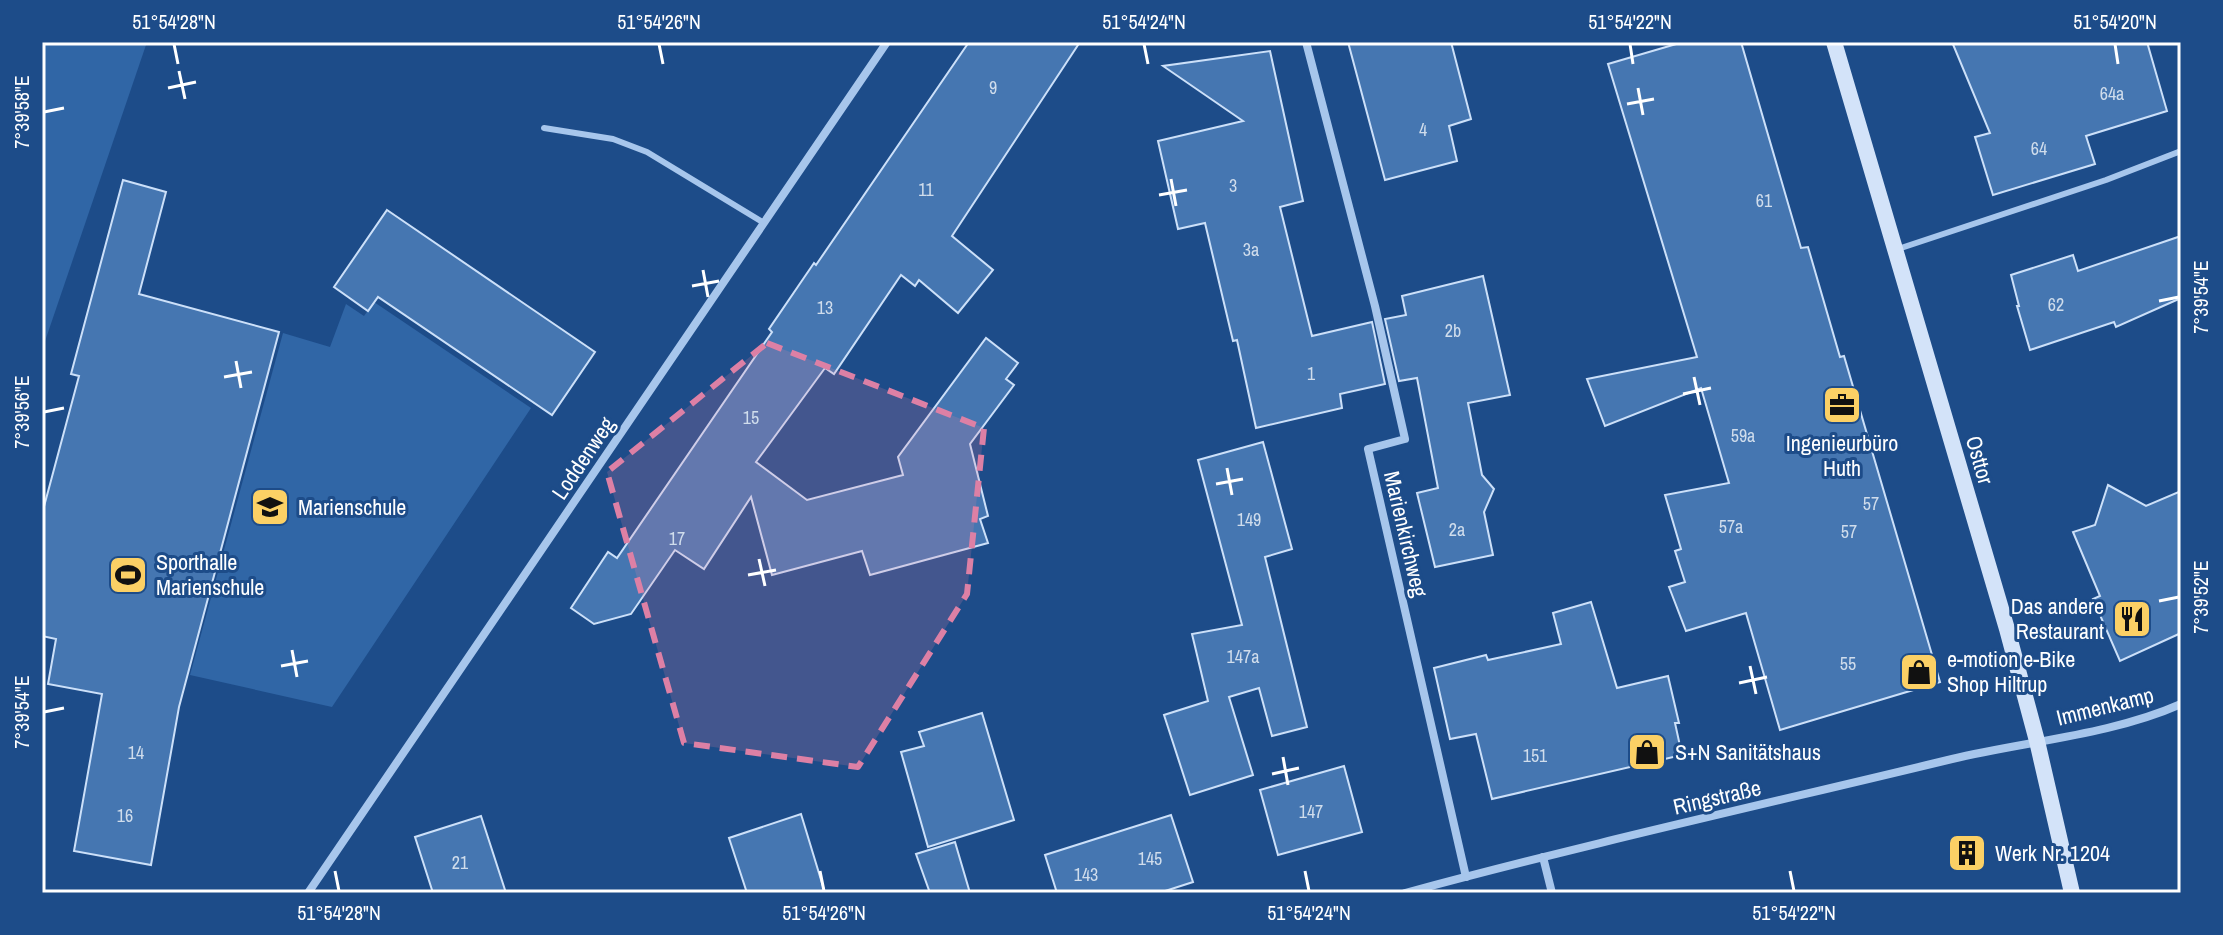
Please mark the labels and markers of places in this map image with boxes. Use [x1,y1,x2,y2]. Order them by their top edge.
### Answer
office icon: Ingenieurbüro Huth [1821,384,1863,426]
place label: Ingenieurbüro Huth [1786,428,1898,483]
school or university icon: Marienschule [249,486,291,528]
place label: Marienschule [298,492,406,522]
place label: Sporthalle Marienschule [156,547,264,602]
sports icon: Sporthalle Marienschule [107,554,149,596]
place label: Das andere Restaurant [2011,591,2104,646]
restaurant icon: Das andere Restaurant [2111,598,2153,640]
place label: e-motion e-Bike Shop Hiltrup [1947,644,2075,699]
shop icon: e-motion e-Bike Shop Hiltrup [1898,651,1940,693]
shop icon: S+N Sanitätshaus [1626,731,1668,773]
place label: S+N Sanitätshaus [1675,737,1821,767]
building icon: Werk Nr. 1204 [1946,832,1988,874]
place label: Werk Nr. 1204 [1995,838,2110,868]

